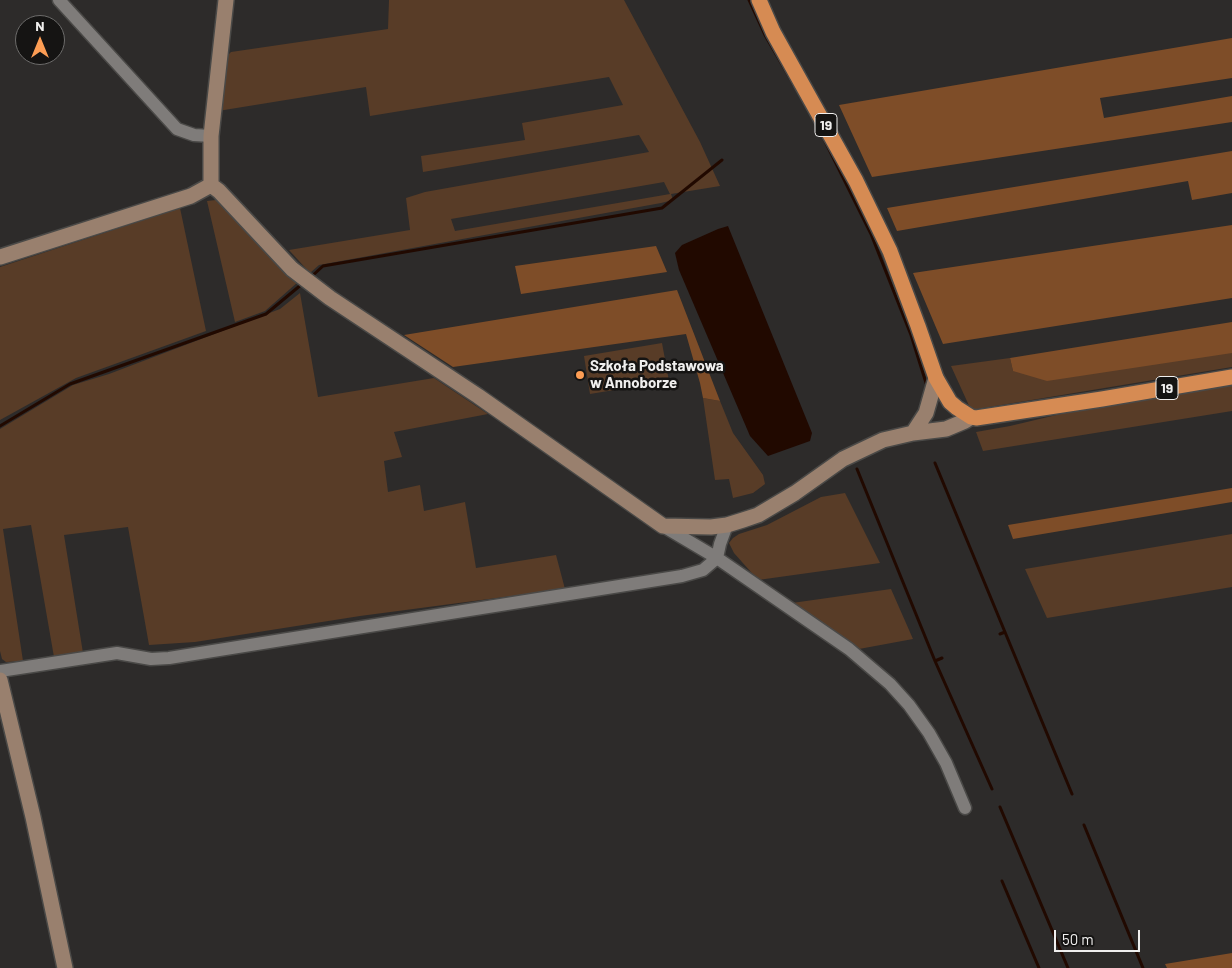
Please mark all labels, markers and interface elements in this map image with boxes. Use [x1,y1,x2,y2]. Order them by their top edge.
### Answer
north arrow [15,15,65,65]
text: N [35,17,45,34]
road number: 19 [815,114,837,136]
place label: Szkoła Podstawowa w Annoborze [590,357,724,392]
marker: Szkoła Podstawowa w Annoborze [574,369,586,381]
road number: 19 [1156,376,1178,399]
scale bar [1057,920,1143,952]
text: 50 m [1062,930,1094,948]

